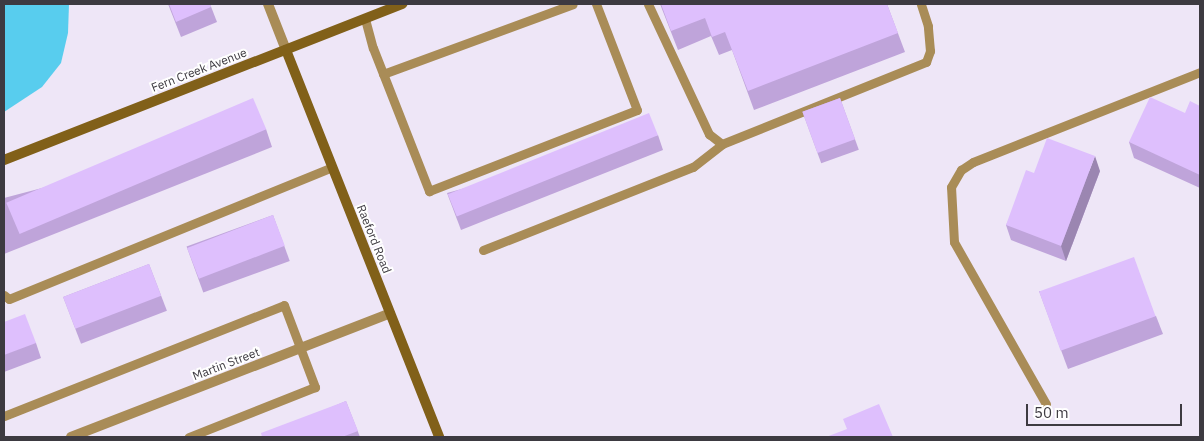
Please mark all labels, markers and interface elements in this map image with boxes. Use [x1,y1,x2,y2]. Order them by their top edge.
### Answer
street label: Fern Creek Avenue [149,45,249,95]
street label: Raeford Road [354,203,394,275]
street label: Martin Street [191,345,261,383]
scale bar [1029,394,1185,426]
text: 50 m [1034,403,1069,422]

